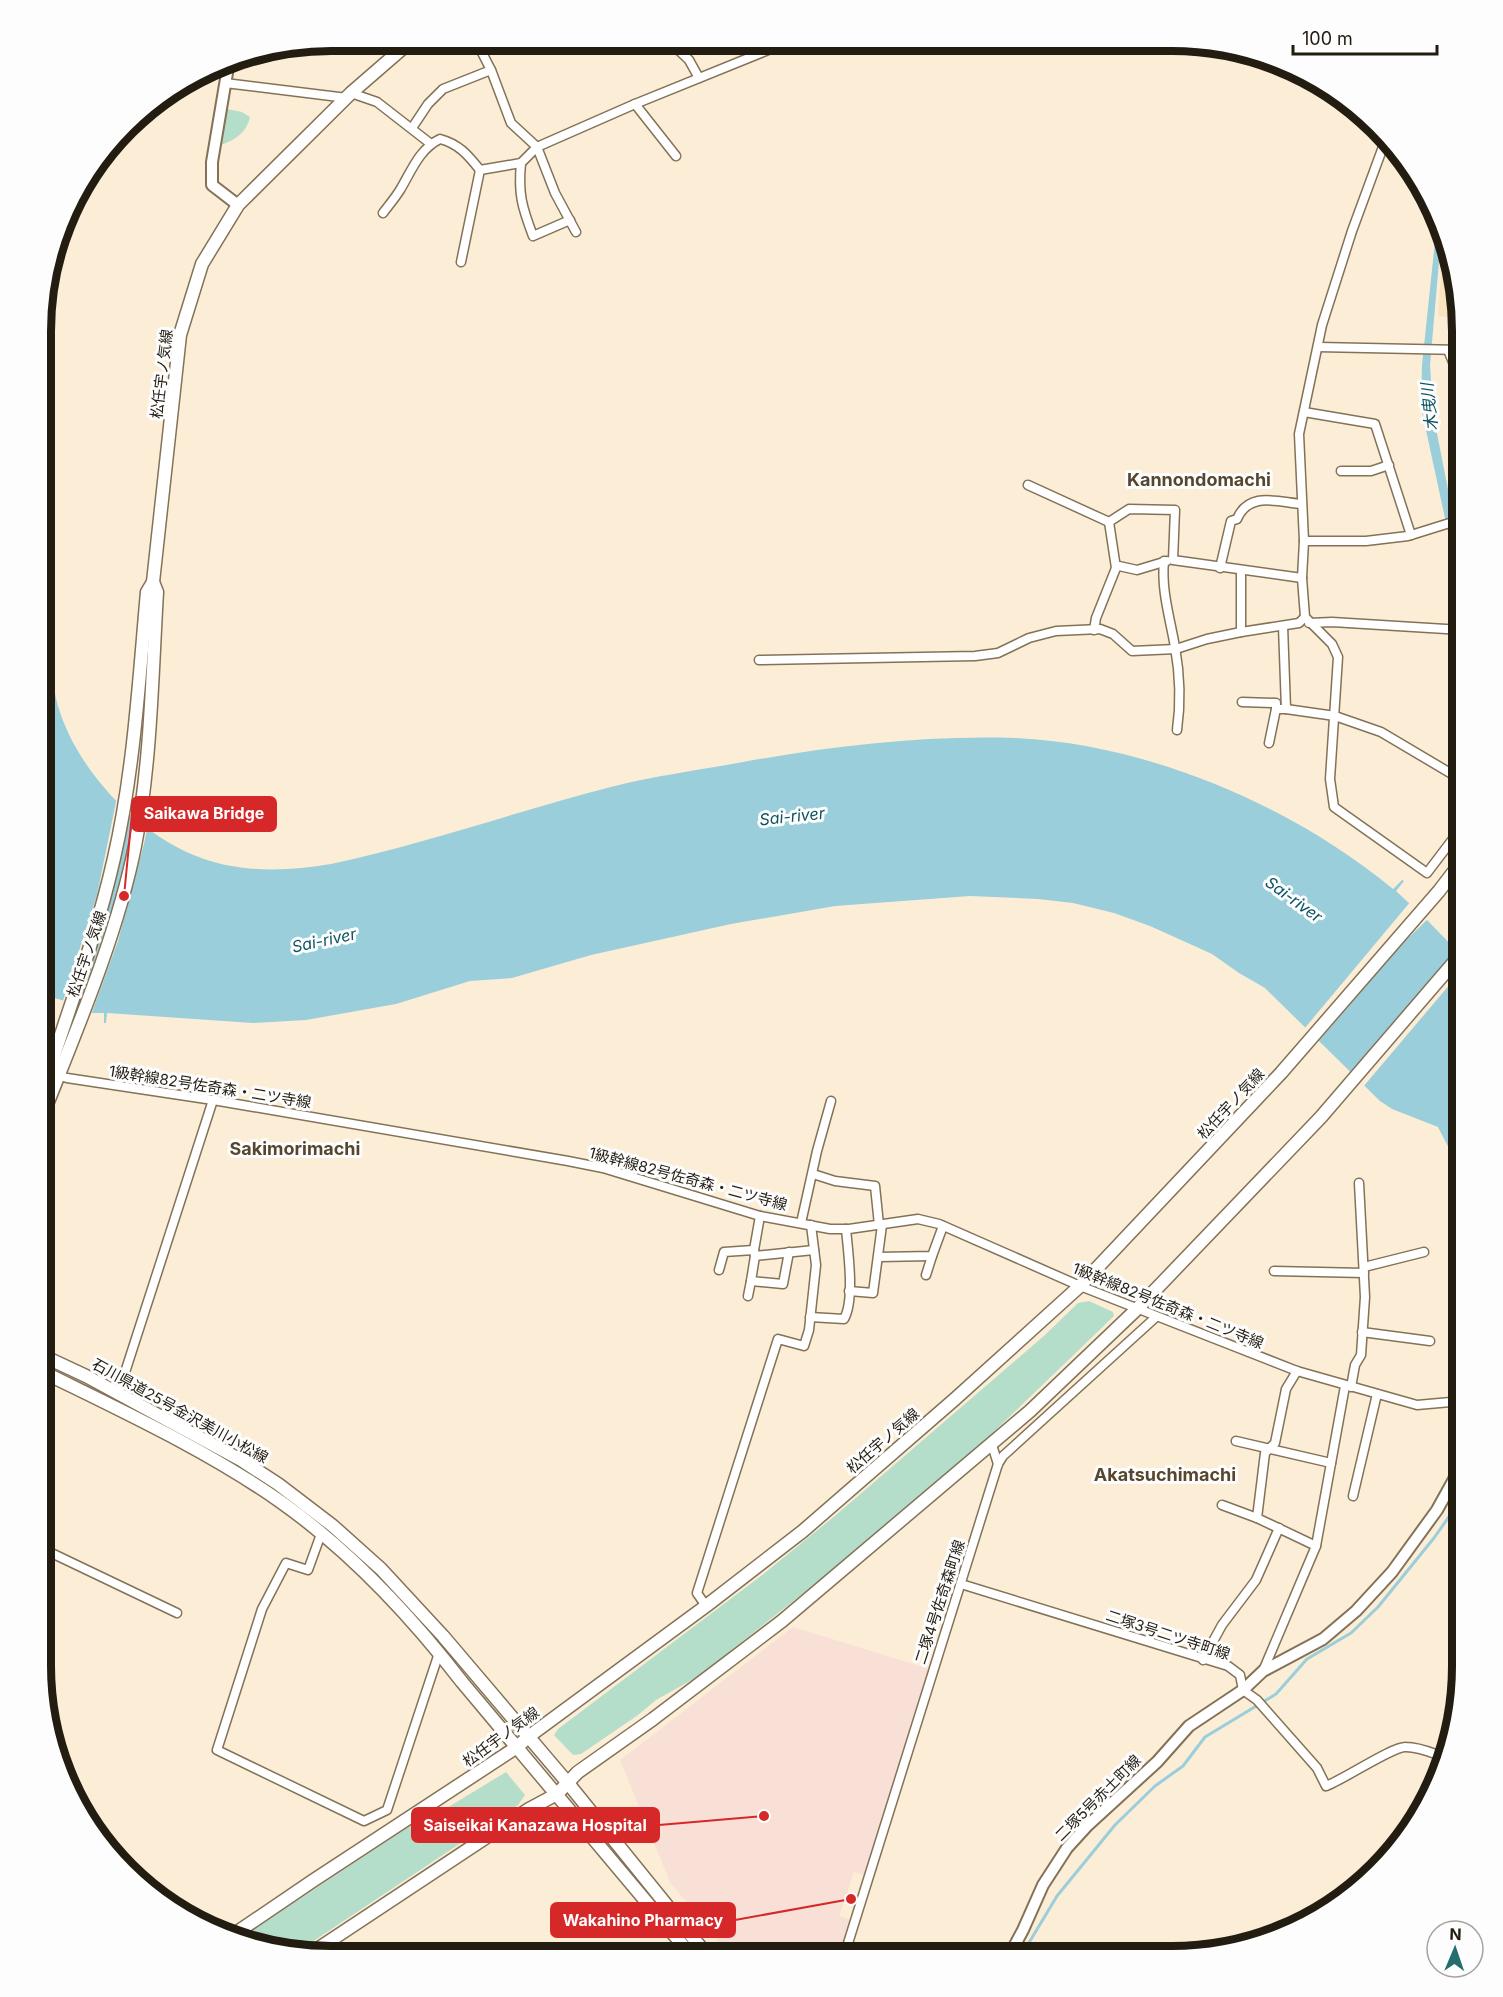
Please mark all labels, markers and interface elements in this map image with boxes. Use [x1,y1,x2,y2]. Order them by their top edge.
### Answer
scale bar [1293,18,1437,56]
text: 100 m [1302,28,1353,49]
street label: 松任宇ノ気線 [147,328,176,420]
water label: 木曳川 [1416,380,1441,432]
district label: Kannondomachi [1127,469,1271,490]
callout: Saikawa Bridge [132,797,276,831]
text: Saikawa Bridge [144,803,264,823]
water label: Sai-river [758,803,827,829]
water label: Sai-river [1262,872,1327,927]
street label: 松任宇ノ気線 [63,908,110,999]
water label: Sai-river [290,923,359,957]
street label: 1級幹線82号佐奇森・二ツ寺線 [108,1061,313,1112]
street label: 松任宇ノ気線 [1193,1064,1268,1143]
district label: Sakimorimachi [230,1138,360,1159]
street label: 1級幹線82号佐奇森・二ツ寺線 [587,1143,789,1214]
street label: 1級幹線82号佐奇森・二ツ寺線 [1070,1258,1267,1353]
street label: 石川県道25号金沢美川小松線 [89,1354,272,1467]
street label: 松任宇ノ気線 [842,1404,923,1477]
district label: Akatsuchimachi [1094,1464,1236,1485]
street label: 二塚4号佐奇森町線 [910,1537,969,1666]
street label: 二塚3号二ツ寺町線 [1104,1606,1233,1664]
street label: 松任宇ノ気線 [459,1702,543,1771]
street label: 二塚5号赤土町線 [1051,1751,1145,1845]
callout: Saiseikai Kanazawa Hospital [412,1808,659,1842]
text: Saiseikai Kanazawa Hospital [423,1815,647,1835]
callout: Wakahino Pharmacy [551,1903,735,1937]
text: Wakahino Pharmacy [563,1910,724,1930]
north arrow [1425,1919,1485,1979]
text: N [1449,1924,1462,1944]

